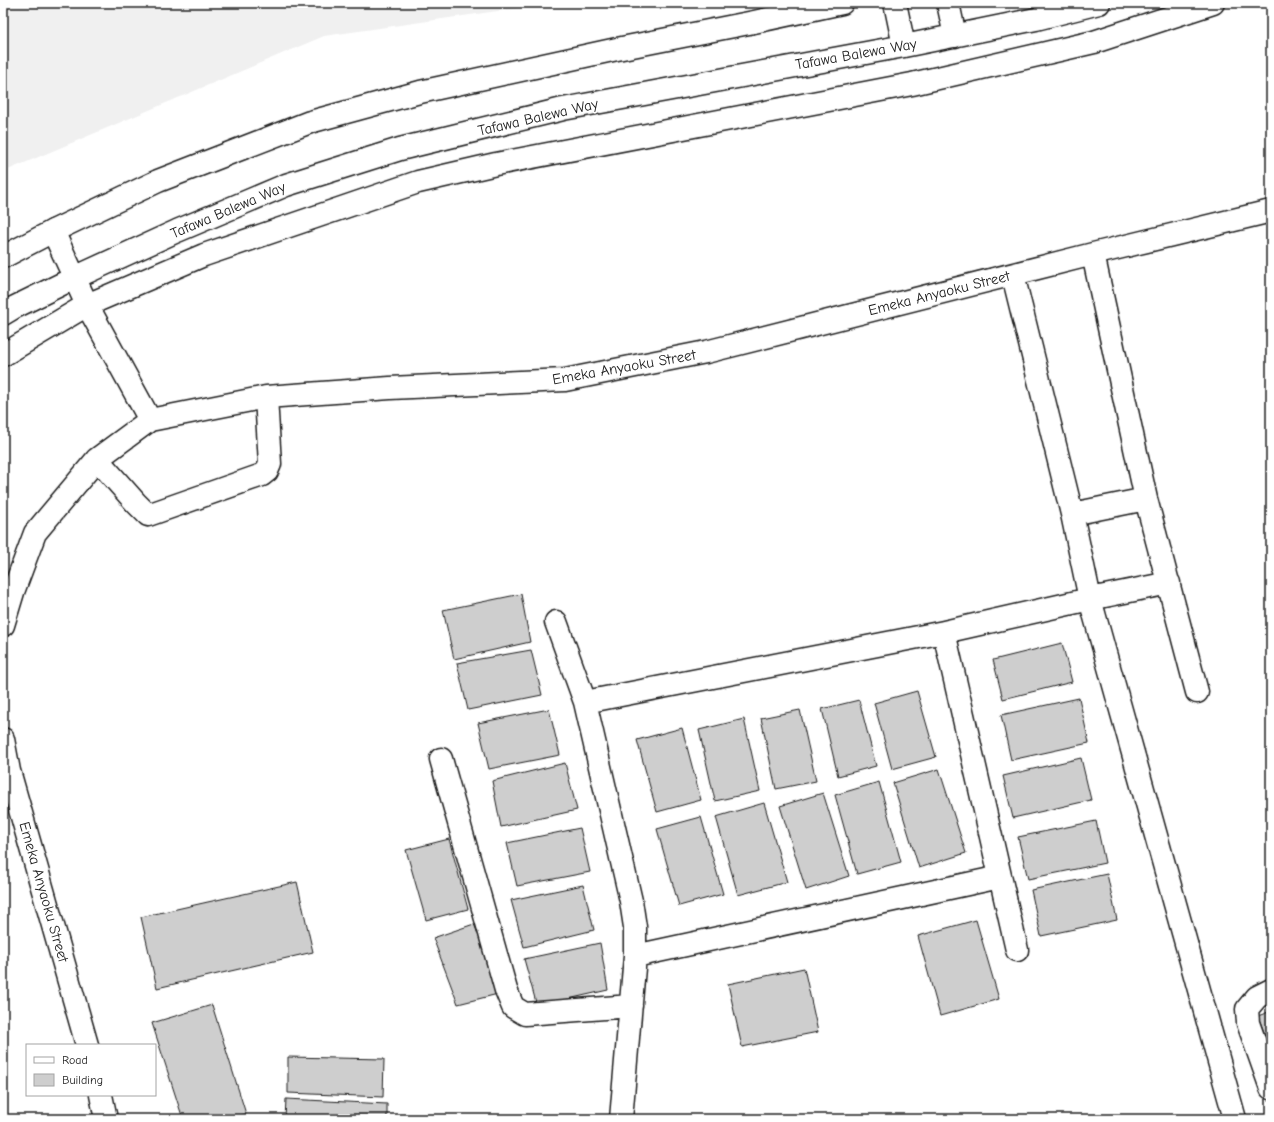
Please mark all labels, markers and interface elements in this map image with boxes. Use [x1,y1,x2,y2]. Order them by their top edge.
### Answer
street label: Tafawa Balewa Way [794,34,918,74]
street label: Tafawa Balewa Way [476,94,600,140]
street label: Tafawa Balewa Way [168,178,288,242]
street label: Emeka Anyaoku Street [866,267,1012,319]
street label: Emeka Anyaoku Street [551,345,698,388]
street label: Emeka Anyaoku Street [15,820,73,965]
legend [26,1044,156,1096]
text: Road [62,1053,88,1067]
text: Building [62,1073,103,1087]

